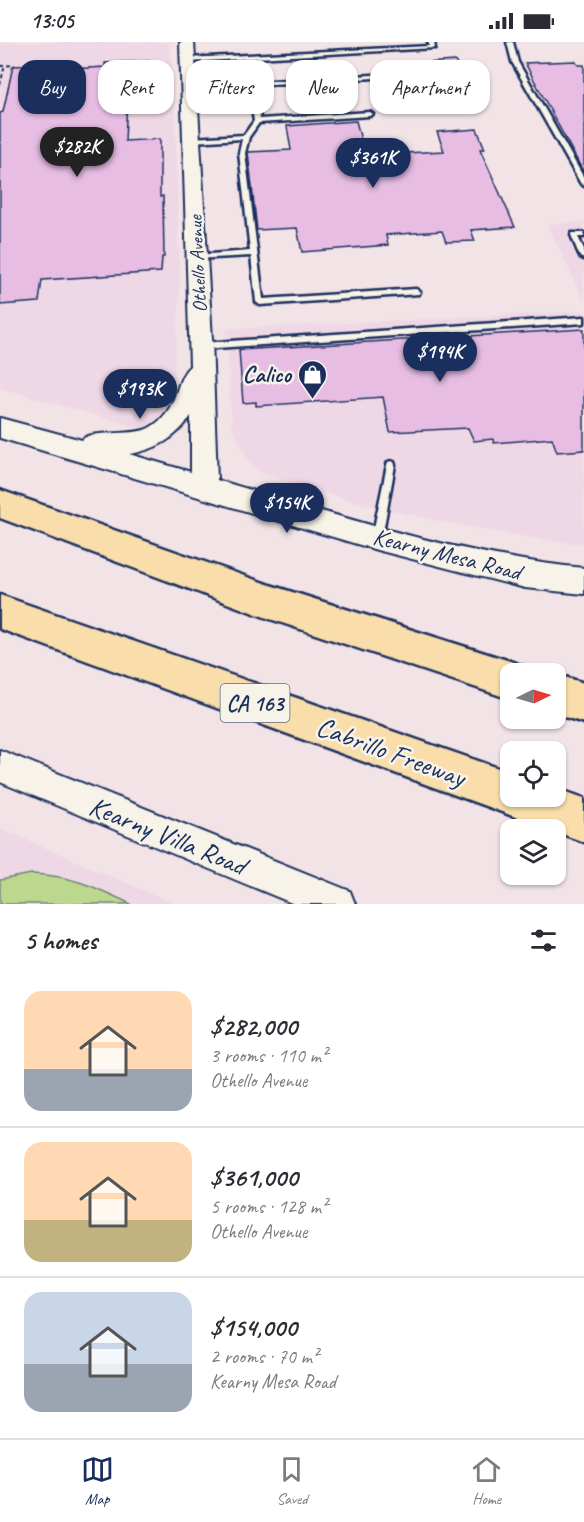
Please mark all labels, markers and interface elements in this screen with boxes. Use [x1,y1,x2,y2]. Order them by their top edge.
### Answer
text: 13:05 [30,7,74,35]
chip: Buy [18,60,86,114]
chip: Rent [98,60,174,114]
chip: Filters [186,60,274,114]
chip: New [286,60,358,114]
chip: Apartment [370,60,490,114]
pin: $282K [35,127,119,178]
text: $282K [54,134,100,159]
pin: $361K [331,138,415,189]
text: $361K [350,145,396,170]
street label: Othello Avenue [182,213,213,313]
pin: $194K [398,332,482,383]
text: $194K [417,339,463,364]
shop icon: Calico [296,358,328,400]
place label: Calico [243,359,293,389]
pin: $193K [98,369,182,420]
text: $193K [117,376,163,401]
pin: $154K [245,483,329,534]
text: $154K [264,490,310,515]
street label: Kearny Mesa Road [370,521,527,588]
north arrow [500,663,566,729]
map controls [500,663,566,885]
road number: CA 163 [220,684,290,722]
street label: Cabrillo Freeway [312,708,472,795]
button: locate [500,741,566,807]
street label: Kearny Villa Road [84,788,255,884]
button: layers [500,819,566,885]
text: 5 homes [24,924,97,957]
icon: filters [527,924,560,957]
text: $282,000 [210,1010,297,1043]
icon: home [72,1015,144,1087]
text: 3 rooms · 110 m² [210,1043,327,1068]
text: Othello Avenue [210,1068,307,1093]
text: $361,000 [210,1161,298,1194]
icon: home [72,1166,144,1238]
text: 5 rooms · 128 m² [210,1194,327,1219]
text: Othello Avenue [210,1219,307,1244]
text: $154,000 [210,1311,297,1344]
icon: home [72,1316,144,1388]
text: 2 rooms · 70 m² [210,1344,318,1369]
text: Kearny Mesa Road [210,1369,336,1394]
tab: Map [81,1453,114,1509]
tab: Saved [275,1453,308,1509]
tab: Home [470,1453,503,1509]

